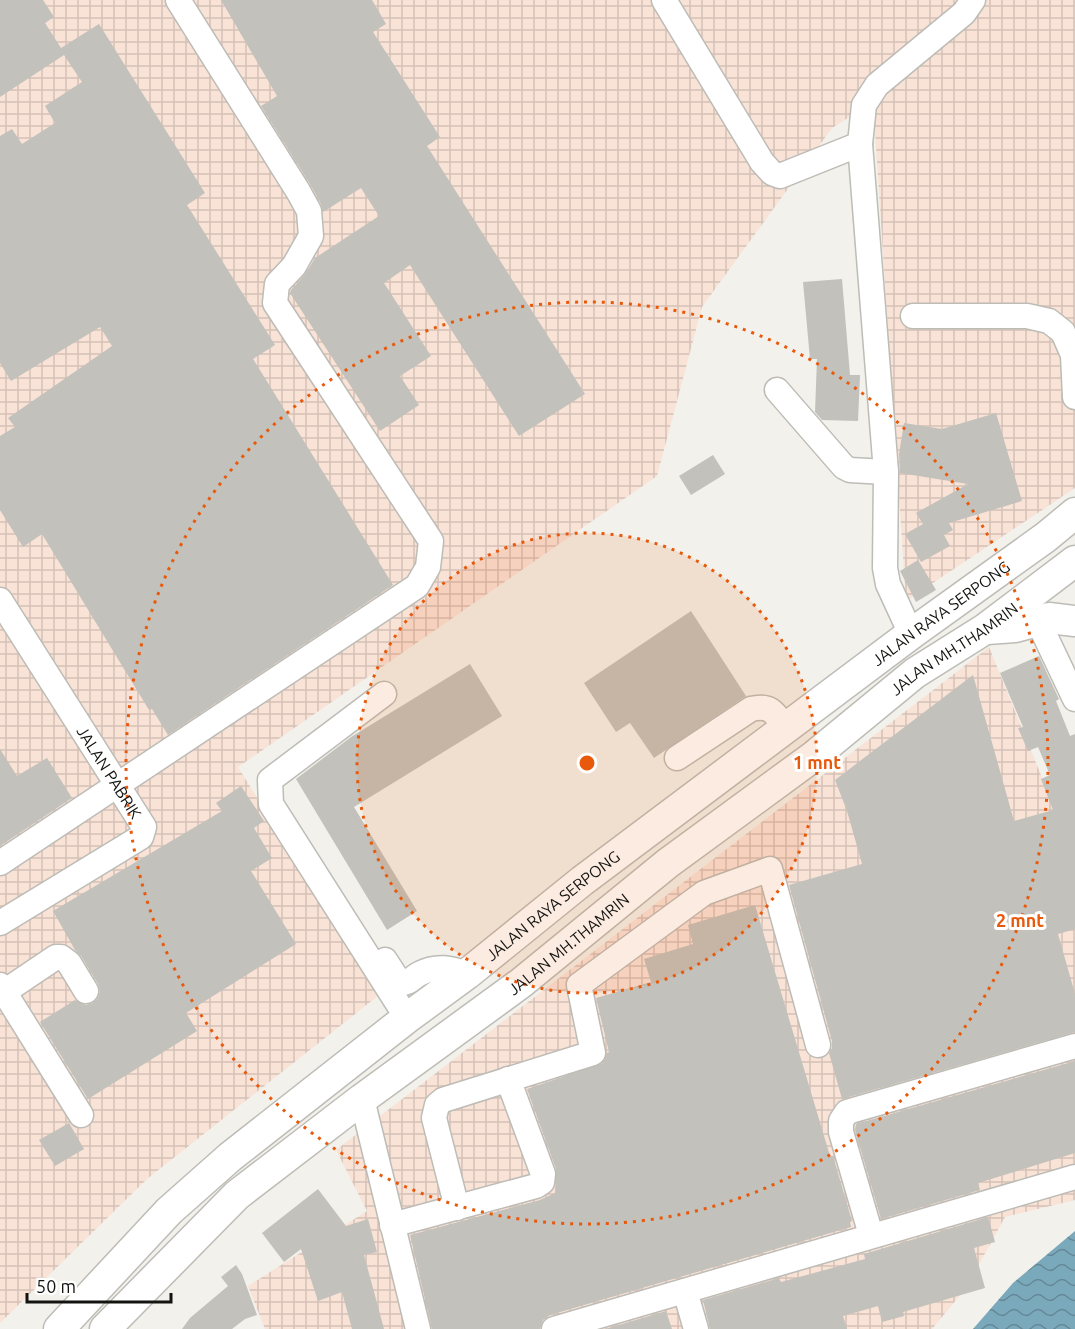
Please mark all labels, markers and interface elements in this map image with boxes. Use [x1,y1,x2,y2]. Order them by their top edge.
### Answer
street label: JALAN RAYA SERPONG [868,557,1013,669]
street label: JALAN MH.THAMRIN [887,599,1021,698]
street label: JALAN PABRIK [73,723,145,822]
text: 1 mnt [793,752,841,772]
centre of rings [577,753,597,773]
street label: JALAN RAYA SERPONG [482,847,623,964]
street label: JALAN MH.THAMRIN [505,890,633,998]
text: 2 mnt [996,910,1044,930]
scale bar [27,1266,171,1304]
text: 50 m [36,1276,76,1296]

